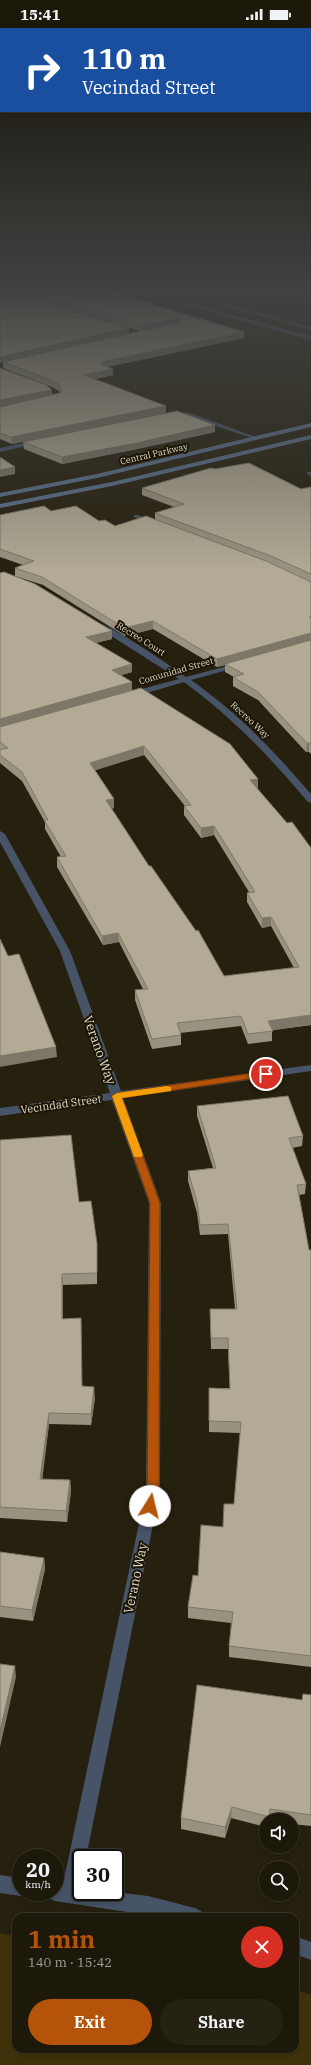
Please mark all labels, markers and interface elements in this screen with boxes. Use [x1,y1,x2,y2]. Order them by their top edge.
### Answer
text: 15:41 [20,5,61,24]
text: 110 m [82,40,166,77]
icon: right [16,44,68,96]
text: Vecindad Street [82,76,216,99]
street label: Central Parkway [119,440,189,467]
street label: Recreo Court [115,619,168,658]
street label: Comunidad Street [137,655,214,686]
street label: Recreo Way [229,699,272,741]
street label: Verano Way [79,1013,120,1087]
pin [249,1057,283,1091]
icon: arrive [255,1063,277,1085]
street label: Vecindad Street [20,1091,102,1117]
position arrow [129,1485,171,1527]
street label: Verano Way [120,1541,151,1615]
map controls [259,1813,299,1901]
button: sound [259,1813,299,1853]
speed limit sign: 30 [72,1849,124,1901]
text: 20 [26,1856,50,1883]
button: search [259,1861,299,1901]
text: km/h [25,1878,51,1891]
text: 1 min [28,1923,95,1955]
button: close [241,1926,283,1968]
text: 140 m · 15:42 [28,1954,112,1971]
button: Exit [28,1999,152,2045]
button: Share [160,1999,283,2045]

